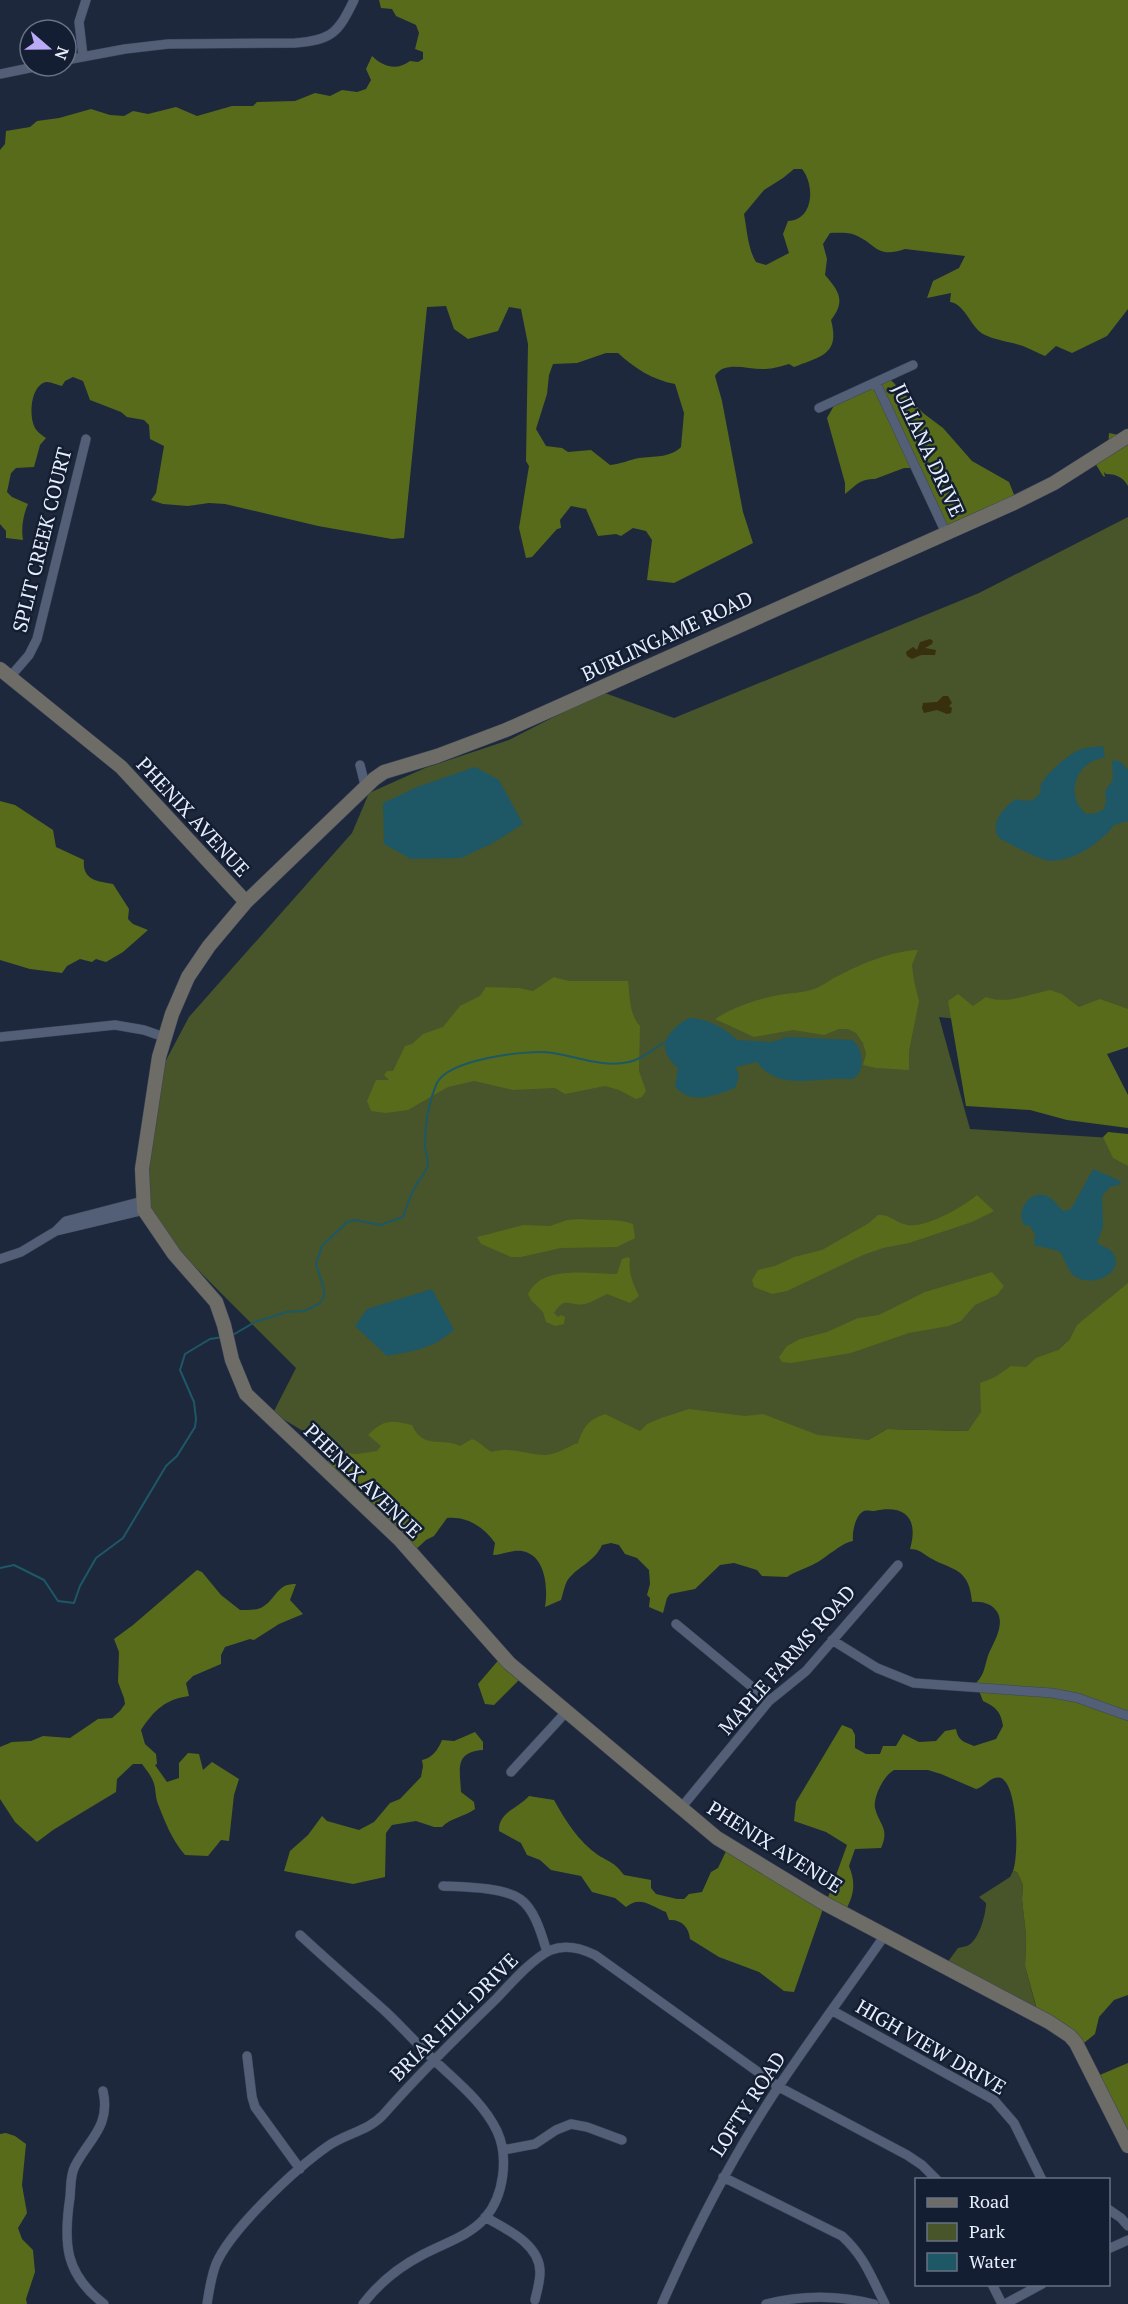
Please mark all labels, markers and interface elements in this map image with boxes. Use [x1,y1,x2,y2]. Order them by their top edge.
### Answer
north arrow [18,18,78,78]
text: N [50,44,75,63]
street label: JULIANA DRIVE [886,379,971,521]
street label: SPLIT CREEK COURT [6,445,78,635]
street label: BURLINGAME ROAD [577,584,757,687]
street label: PHENIX AVENUE [131,751,256,882]
street label: PHENIX AVENUE [298,1417,428,1544]
street label: MAPLE FARMS ROAD [712,1579,861,1740]
street label: PHENIX AVENUE [703,1794,848,1899]
street label: BRIAR HILL DRIVE [384,1947,524,2087]
street label: HIGH VIEW DRIVE [851,1993,1011,2101]
street label: LOFTY ROAD [704,2046,792,2161]
legend [915,2178,1110,2286]
text: Road [969,2189,1009,2213]
text: Park [969,2219,1006,2243]
text: Water [969,2249,1016,2273]

